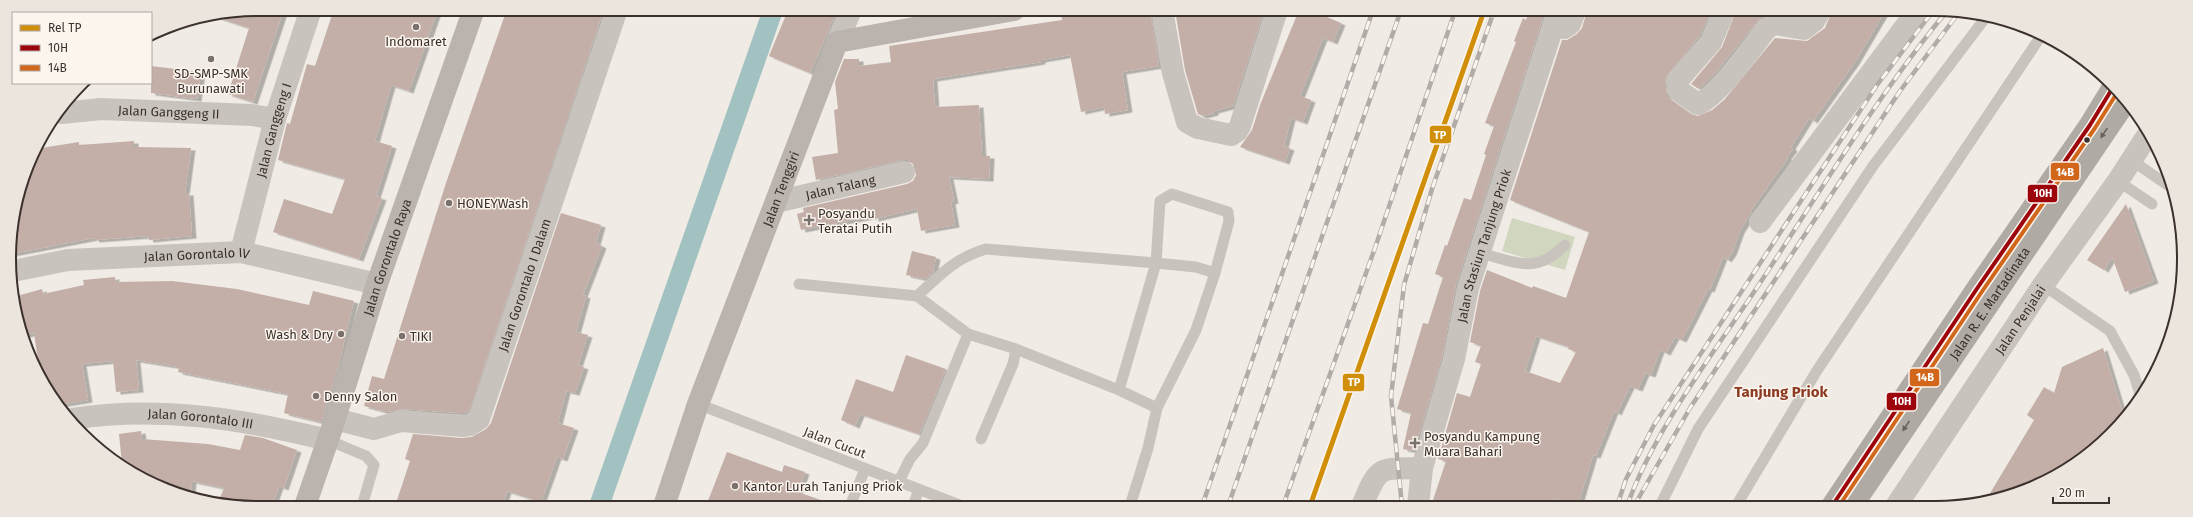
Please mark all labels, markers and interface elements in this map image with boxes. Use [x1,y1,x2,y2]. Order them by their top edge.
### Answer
legend [12,12,152,84]
text: Rel TP [48,21,82,35]
marker: Indomaret [411,22,421,32]
place label: Indomaret [385,34,447,49]
text: 10H [48,41,68,55]
marker: SD-SMP-SMK Burunawati [206,54,216,64]
text: 14B [48,61,67,75]
place label: SD-SMP-SMK Burunawati [174,66,248,96]
street label: Jalan Ganggeng I [253,81,294,179]
street label: Jalan Ganggeng II [118,103,220,122]
line badge: TP [1429,125,1452,144]
one-way arrow [2100,128,2108,139]
text: TP [1434,129,1447,142]
unlabelled marker [2082,135,2092,145]
street label: Jalan Tenggiri [760,149,802,229]
line badge: 14B [2050,162,2080,181]
text: 14B [2056,166,2074,179]
street label: Jalan Stasiun Tanjung Priok [1454,167,1514,324]
street label: Jalan Talang [804,172,877,203]
line badge: 10H [2027,184,2058,203]
text: 10H [2034,187,2052,200]
place label: HONEYWash [457,196,529,211]
street label: Jalan Gorontalo Raya [361,197,414,318]
marker: HONEYWash [444,198,454,208]
place label: Posyandu Teratai Putih [818,206,892,236]
marker: Posyandu Teratai Putih [803,214,815,226]
street label: Jalan Gorontalo I Dalam [495,217,554,353]
street label: Jalan R. E. Martadinata [1946,244,2033,362]
street label: Jalan Gorontalo IV [144,245,252,264]
street label: Jalan Penjalai [1992,282,2049,357]
place label: Wash & Dry [266,327,334,342]
marker: Wash & Dry [336,329,346,339]
place label: TIKI [410,329,432,344]
marker: TIKI [397,331,407,341]
line badge: 14B [1909,368,1940,387]
text: 14B [1916,371,1934,384]
line badge: TP [1342,373,1365,392]
text: TP [1348,376,1361,389]
district label: Tanjung Priok [1734,383,1828,401]
place label: Denny Salon [324,389,397,404]
marker: Denny Salon [311,391,321,401]
line badge: 10H [1886,392,1917,411]
text: 10H [1893,395,1911,408]
street label: Jalan Gorontalo III [147,406,254,432]
one-way arrow [1902,421,1910,432]
street label: Jalan Cucut [801,424,868,461]
place label: Posyandu Kampung Muara Bahari [1424,429,1540,459]
marker: Posyandu Kampung Muara Bahari [1409,437,1421,449]
place label: Kantor Lurah Tanjung Priok [743,479,903,494]
scale bar [2053,479,2109,505]
marker: Kantor Lurah Tanjung Priok [730,481,740,491]
text: 20 m [2059,486,2085,500]

